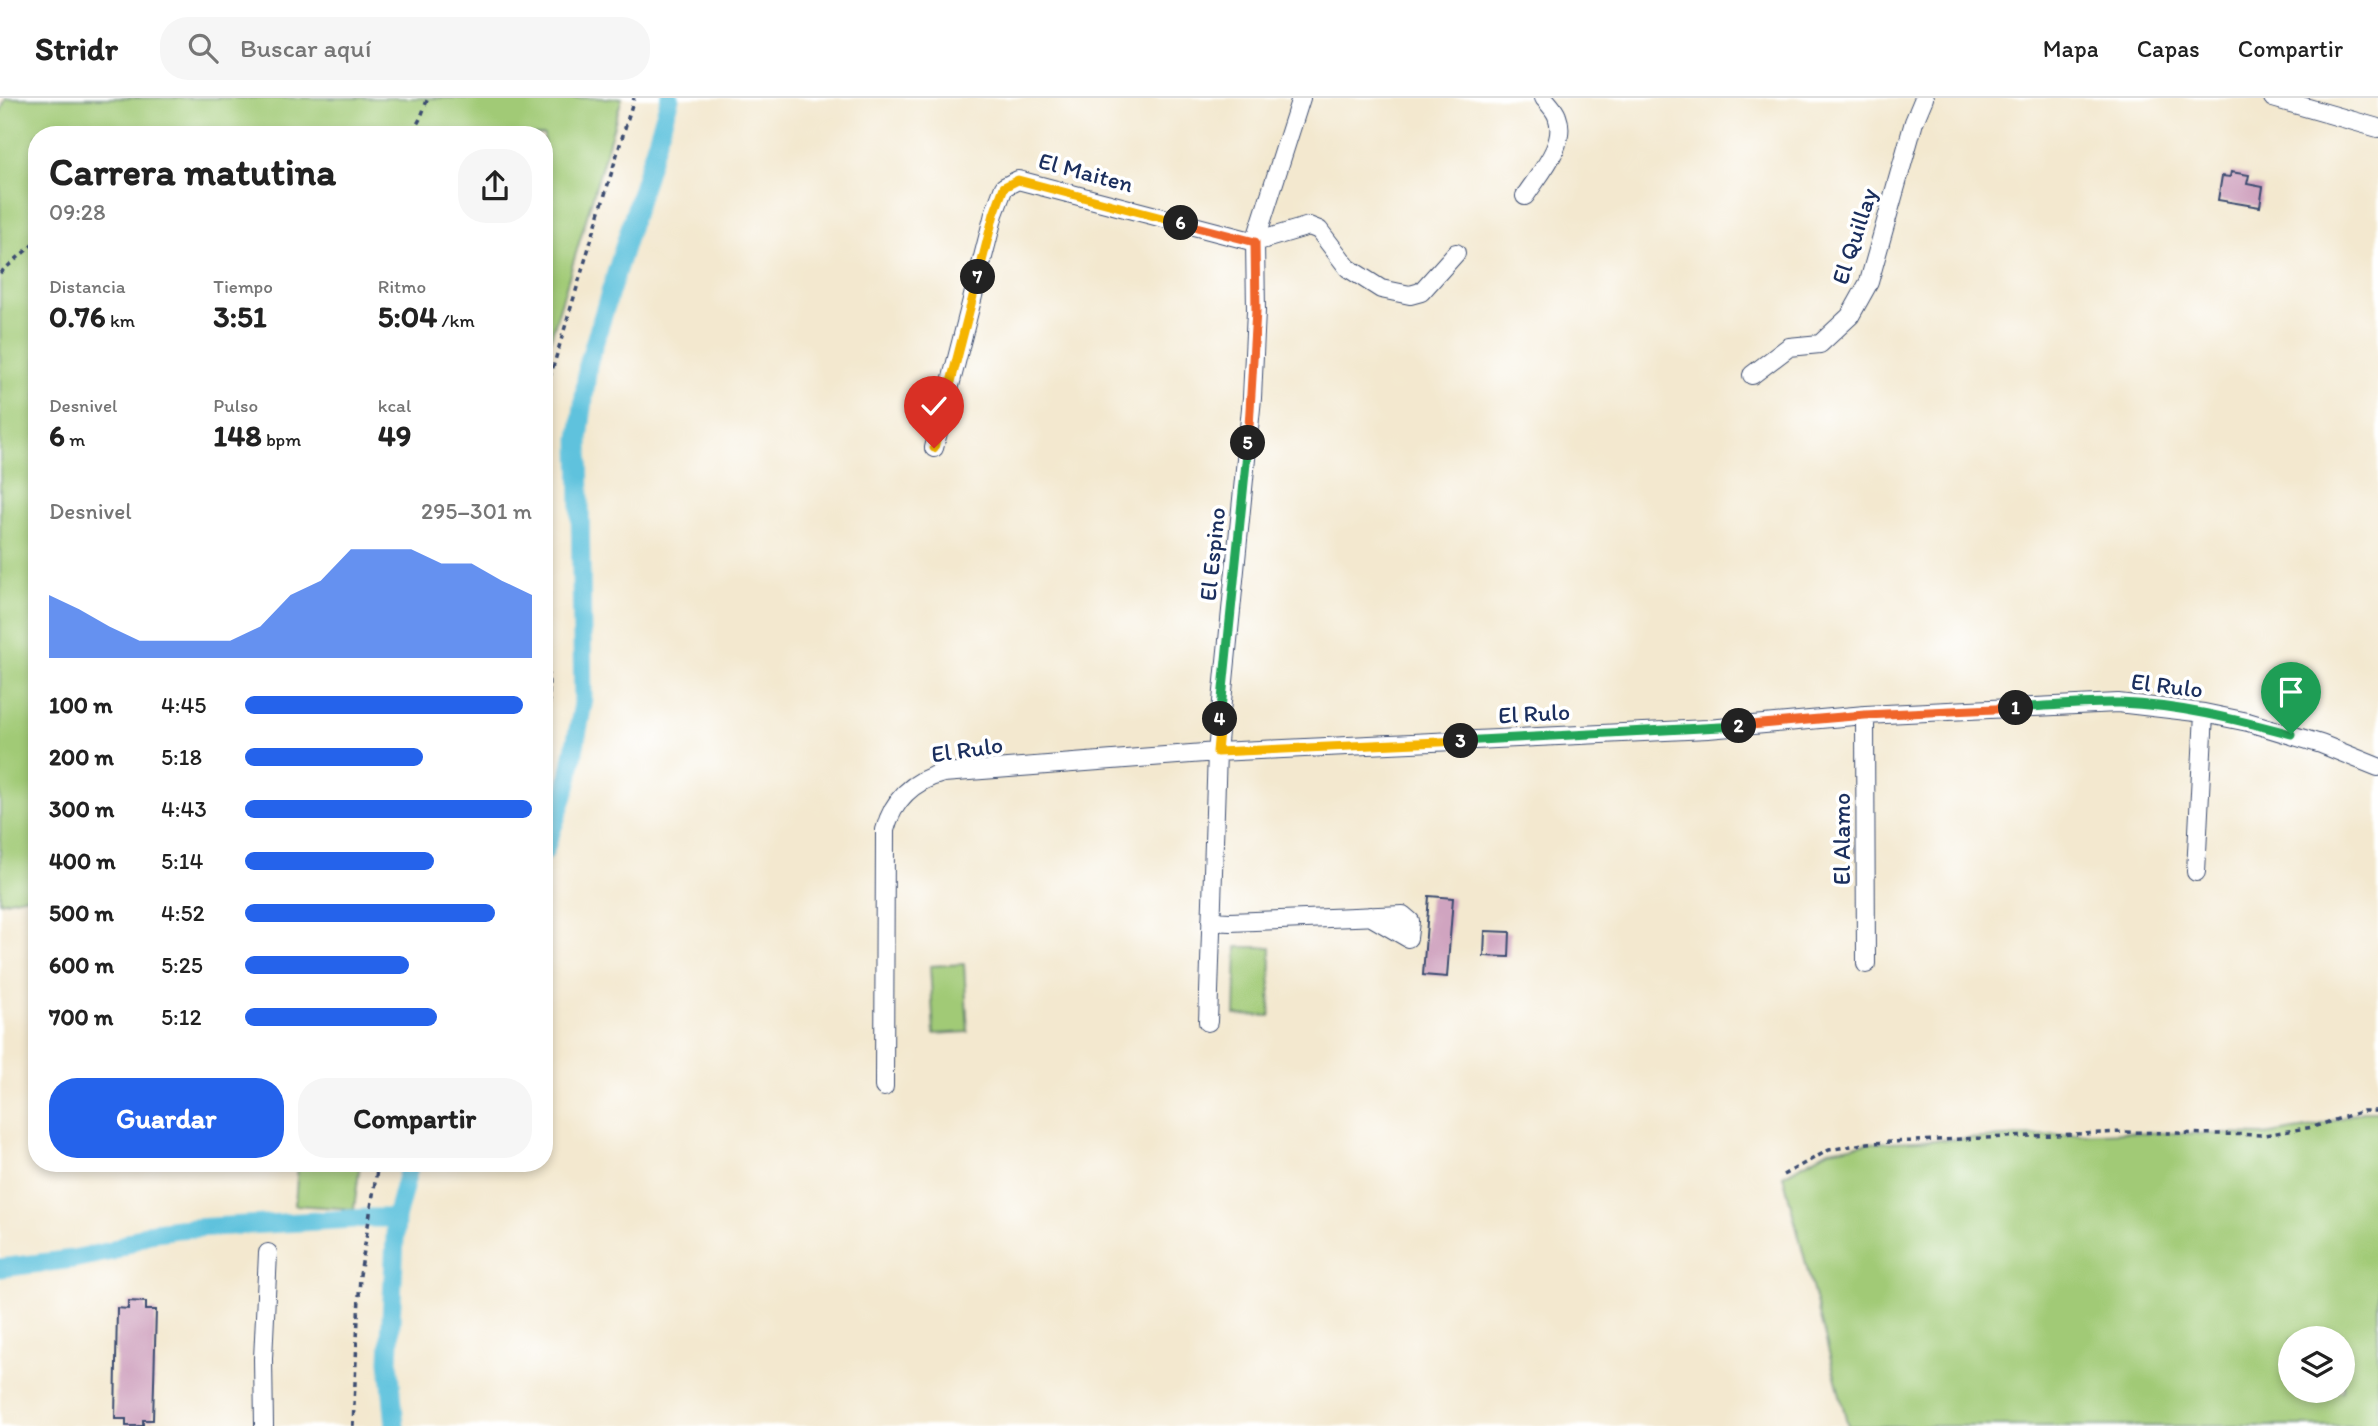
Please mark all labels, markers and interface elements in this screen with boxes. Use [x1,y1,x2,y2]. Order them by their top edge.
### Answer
search box [160,17,650,80]
text: Stridr [35,29,118,68]
icon: search [184,29,222,67]
text: Buscar aquí [240,32,371,64]
text: Mapa [2043,34,2099,63]
text: Capas [2137,34,2200,63]
text: Compartir [2238,34,2343,63]
street label: El Maiten [1035,145,1137,199]
text: Carrera matutina [49,149,336,195]
button: share [458,149,532,223]
street label: El Quillay [1825,184,1883,288]
text: 09:28 [49,198,106,226]
pin: 6 [1164,206,1198,240]
text: 6 [1175,211,1186,234]
pin: 7 [960,260,996,294]
text: 7 [973,265,982,288]
text: Distancia [49,275,126,298]
text: Tiempo [213,275,273,298]
text: Ritmo [378,275,426,298]
text: 0.76 [49,298,106,335]
text: 3:51 [213,298,267,335]
text: 5:04 [378,298,437,335]
text: km [106,309,135,332]
text: /km [437,309,475,332]
pin [904,376,964,448]
icon: check [915,387,953,425]
text: Desnivel [49,394,117,417]
text: Pulso [213,394,258,417]
text: kcal [378,394,411,417]
text: 6 [49,417,65,454]
text: 148 [213,417,262,454]
text: 49 [378,417,411,454]
pin: 5 [1230,426,1266,460]
text: m [65,428,85,451]
text: bpm [262,428,301,451]
text: 5 [1243,431,1252,454]
text: Desnivel [49,497,132,525]
text: 295–301 m [421,497,532,525]
street label: El Espino [1193,506,1231,602]
pin [2261,662,2321,734]
street label: El Rulo [2129,666,2205,704]
icon: arrive [2272,673,2310,711]
pin: 1 [1998,690,2034,726]
text: 100 m [49,691,113,719]
text: 4:45 [161,691,206,719]
text: 1 [2011,696,2020,719]
street label: El Rulo [1497,697,1571,729]
pin: 4 [1202,702,1238,736]
text: 4 [1214,707,1225,730]
pin: 2 [1722,708,1756,744]
text: 2 [1734,714,1744,737]
pin: 3 [1444,724,1478,758]
text: 3 [1455,729,1466,752]
street label: El Rulo [929,730,1005,768]
text: 200 m [49,743,114,771]
text: 5:18 [161,743,202,771]
street label: El Alamo [1827,793,1856,885]
text: 300 m [49,795,114,823]
text: 4:43 [161,795,207,823]
text: 400 m [49,847,116,875]
text: 5:14 [161,847,203,875]
text: 500 m [49,899,114,927]
text: 4:52 [161,899,205,927]
text: 600 m [49,951,114,979]
text: 5:25 [161,951,203,979]
text: 700 m [49,1003,113,1031]
text: 5:12 [161,1003,201,1031]
button: Guardar [49,1078,284,1158]
button: Compartir [298,1078,532,1158]
map controls [2278,1326,2355,1403]
button: layers [2278,1326,2355,1403]

